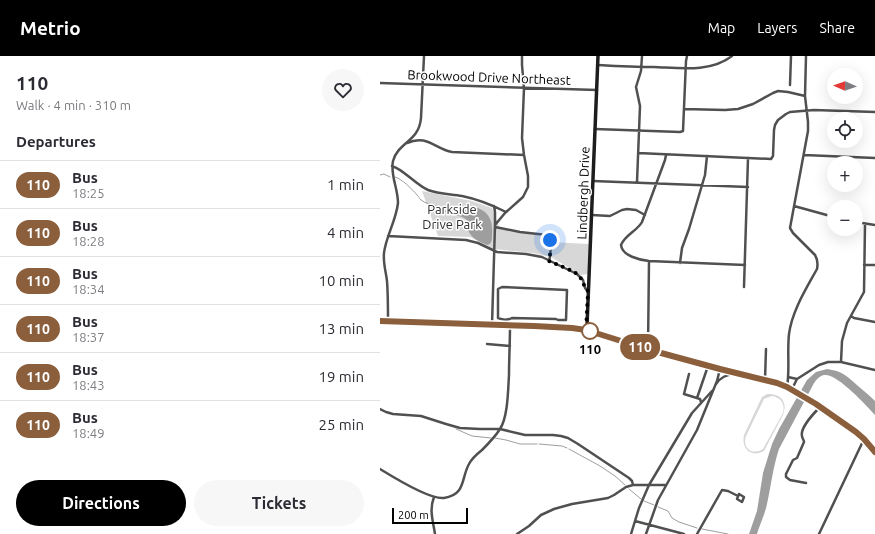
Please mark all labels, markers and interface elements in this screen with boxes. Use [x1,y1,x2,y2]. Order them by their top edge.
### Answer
text: Metrio [20,17,81,39]
text: Map [708,20,735,36]
text: Layers [757,20,797,36]
text: Share [819,20,855,36]
street label: Brookwood Drive Northeast [407,67,571,87]
north arrow [827,68,863,104]
map controls [827,68,863,236]
button: heart [322,69,364,111]
text: 110 [16,72,48,94]
text: Walk · 4 min · 310 m [16,98,131,112]
button: locate [827,112,863,148]
text: Departures [16,133,96,150]
street label: Lindbergh Drive [574,146,592,240]
button: + [827,156,863,192]
text: Bus [72,169,98,186]
text: 1 min [327,176,364,193]
text: 110 [26,177,50,193]
text: 18:25 [72,186,105,200]
button: − [827,200,863,236]
park label: Parkside Drive Park [422,202,482,231]
text: Bus [72,217,98,234]
text: 4 min [327,224,364,241]
text: 110 [26,225,50,241]
your location [540,230,560,250]
text: 18:28 [72,234,105,248]
text: Bus [72,265,98,282]
text: 10 min [318,272,364,289]
text: 110 [26,273,50,289]
text: 18:34 [72,282,105,296]
text: Bus [72,313,98,330]
text: 13 min [318,320,364,337]
text: 110 [26,321,50,337]
marker: 110 [581,322,599,340]
text: 18:37 [72,330,105,344]
line badge: 110 [617,334,663,360]
text: 110 [628,339,652,355]
place label: 110 [579,342,601,356]
text: Bus [72,361,98,378]
text: 19 min [318,368,364,385]
text: 110 [26,369,50,385]
text: 18:43 [72,378,105,392]
text: Bus [72,409,98,426]
text: 25 min [318,416,364,433]
text: 110 [26,417,50,433]
text: 18:49 [72,426,105,440]
button: Directions [16,480,186,526]
button: Tickets [194,480,364,526]
scale bar [392,506,468,525]
text: 200 m [398,509,429,521]

